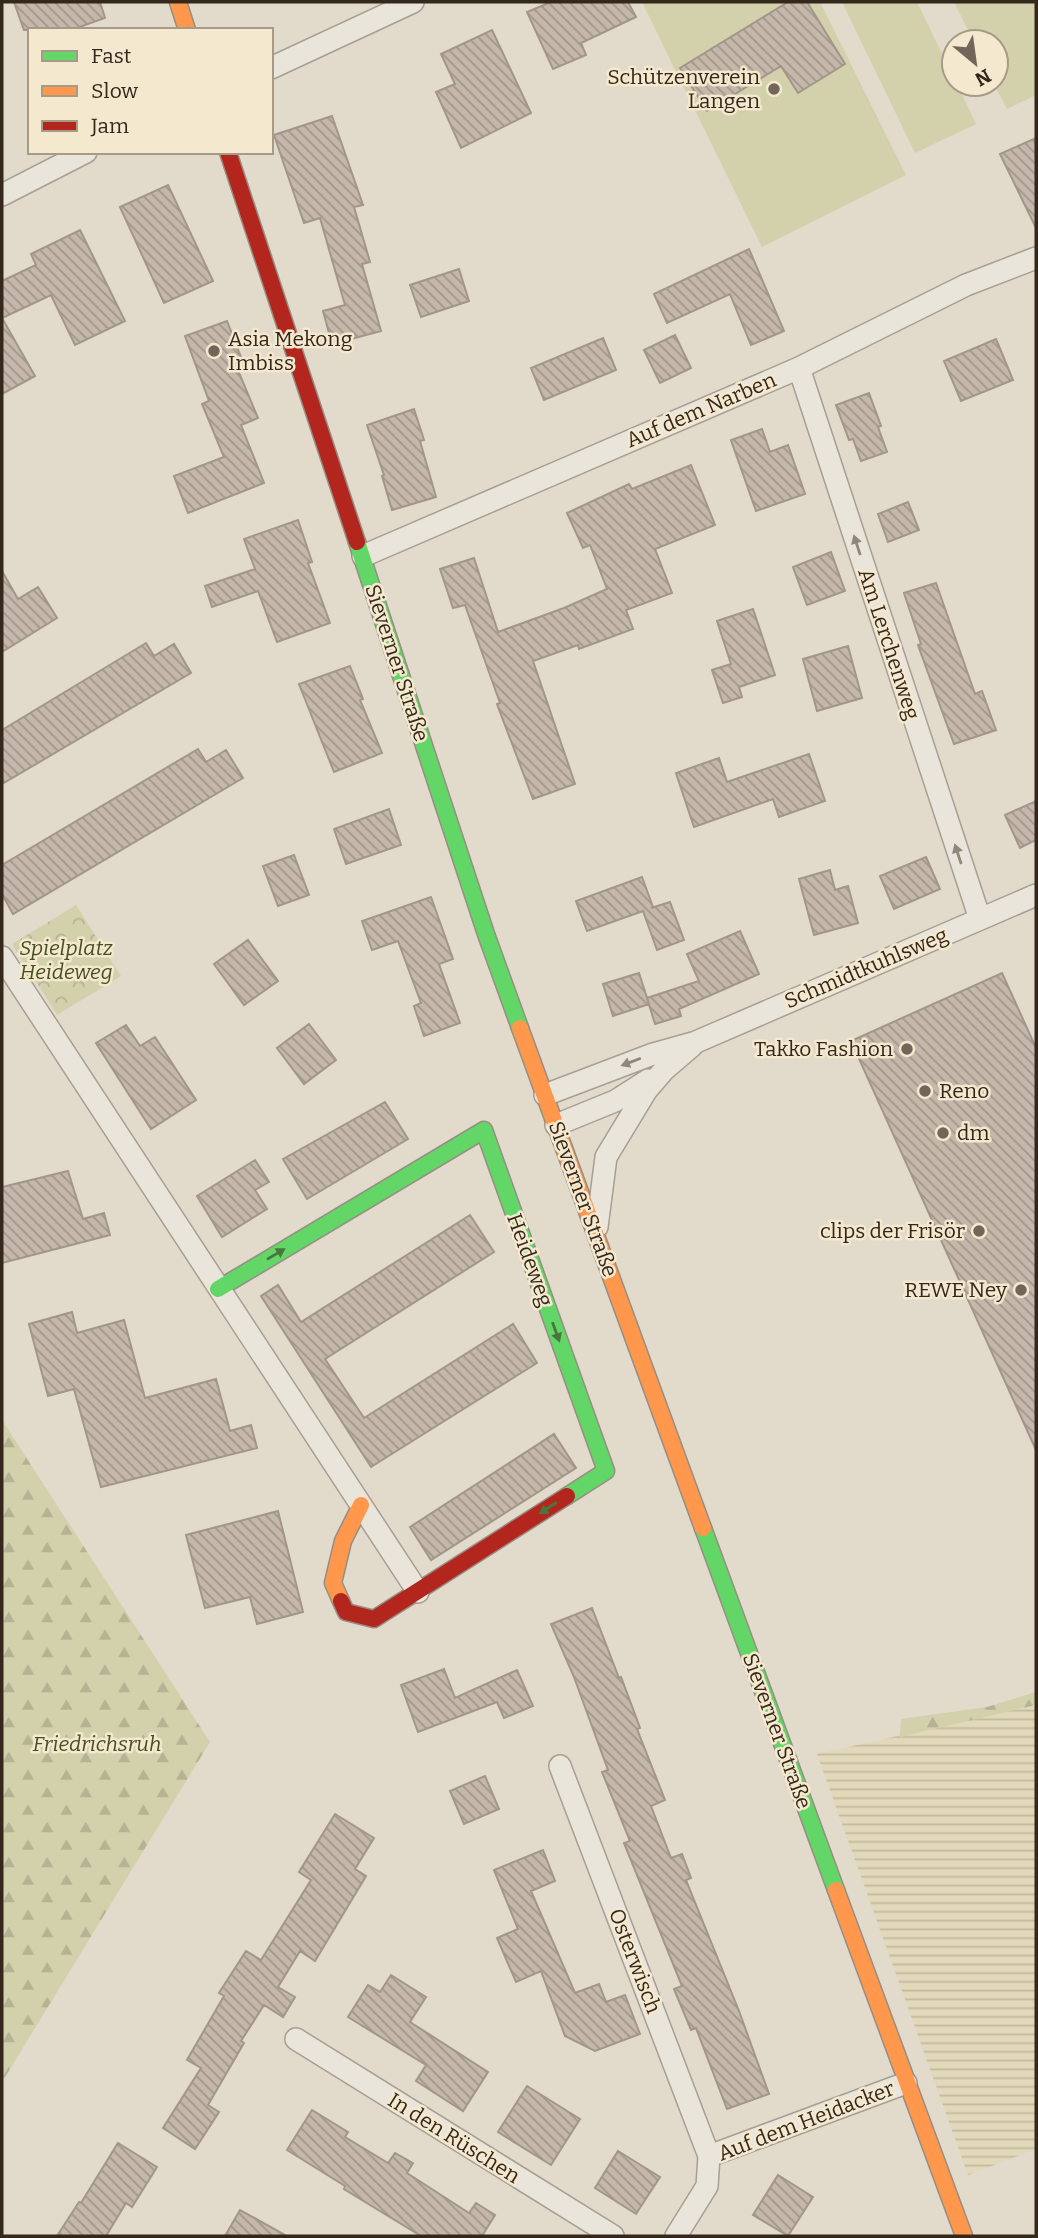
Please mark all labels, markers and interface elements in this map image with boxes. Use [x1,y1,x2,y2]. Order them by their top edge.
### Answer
legend [28,28,273,154]
north arrow [940,28,1010,98]
text: Fast [91,43,132,69]
place label: Schützenverein Langen [607,64,760,114]
text: N [971,64,995,91]
text: Slow [91,78,138,104]
marker: Schützenverein Langen [766,81,782,97]
text: Jam [90,113,129,139]
place label: Asia Mekong Imbiss [228,326,353,376]
marker: Asia Mekong Imbiss [206,343,222,359]
street label: Auf dem Narben [622,367,780,453]
one-way arrow [851,534,862,555]
street label: Am Lerchenweg [852,565,926,723]
street label: Sieverner Straße [359,581,435,745]
one-way arrow [952,844,963,865]
street label: Schmidtkuhlsweg [780,922,952,1014]
park label: Spielplatz Heideweg [19,935,113,985]
place label: Takko Fashion [754,1036,893,1062]
marker: Takko Fashion [899,1041,915,1057]
one-way arrow [621,1056,642,1067]
place label: Reno [939,1078,989,1104]
marker: Reno [917,1083,933,1099]
street label: Sieverner Straße [543,1118,623,1280]
place label: dm [957,1120,990,1146]
marker: dm [935,1125,951,1141]
street label: Heideweg [501,1210,559,1310]
place label: clips der Frisör [820,1218,965,1244]
marker: clips der Frisör [971,1223,987,1239]
one-way arrow [267,1248,286,1260]
place label: REWE Ney [904,1277,1008,1303]
marker: REWE Ney [1013,1282,1029,1298]
one-way arrow [551,1322,562,1343]
one-way arrow [539,1502,558,1515]
street label: Sieverner Straße [737,1650,817,1812]
park label: Friedrichsruh [33,1731,161,1757]
street label: Osterwisch [603,1905,667,2017]
street label: Auf dem Heidacker [714,2075,898,2167]
street label: In den Rüschen [383,2087,525,2189]

